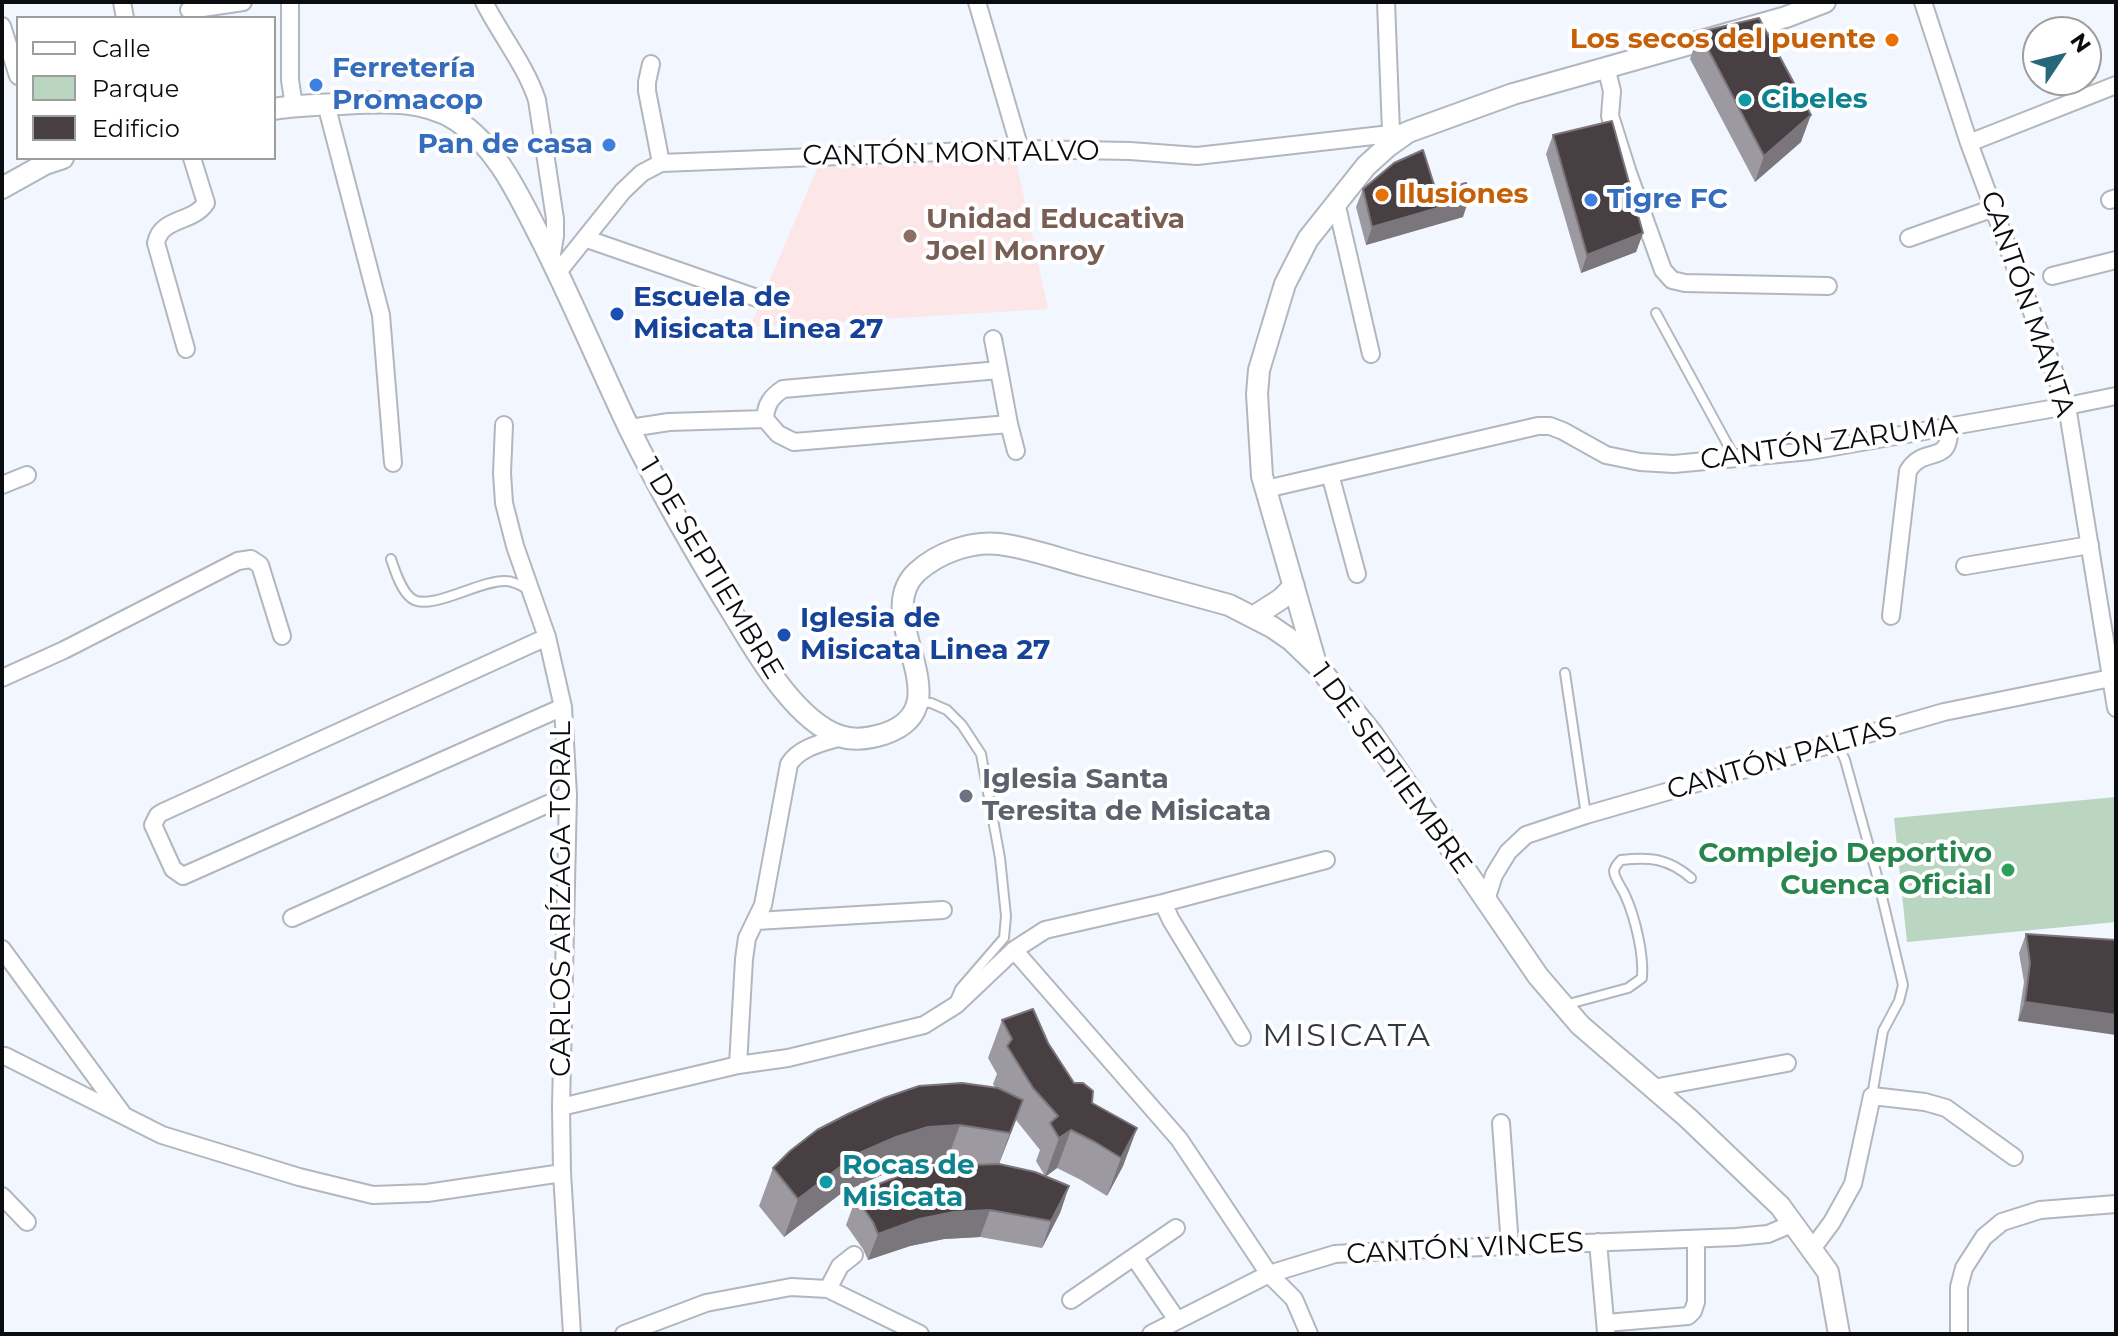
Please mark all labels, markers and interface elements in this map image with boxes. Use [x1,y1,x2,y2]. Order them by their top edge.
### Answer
legend [16,16,276,160]
north arrow [2022,16,2102,96]
place label: Los secos del puente [1570,23,1876,57]
text: N [2064,28,2097,58]
marker: Los secos del puente [1883,31,1901,49]
text: Calle [92,34,150,63]
place label: Ferretería Promacop [332,52,483,118]
text: Parque [92,74,179,103]
marker: Ferretería Promacop [307,76,325,94]
place label: Cibeles [1761,83,1868,117]
marker: Cibeles [1736,91,1754,109]
text: Edificio [92,114,180,143]
place label: Pan de casa [417,128,593,162]
street label: CANTÓN MONTALVO [802,135,1100,173]
marker: Pan de casa [600,136,618,154]
place label: Ilusiones [1398,178,1528,212]
place label: Tigre FC [1607,183,1728,217]
marker: Ilusiones [1373,186,1391,204]
street label: CANTÓN MANTA [1973,187,2081,421]
marker: Tigre FC [1582,191,1600,209]
place label: Unidad Educativa Joel Monroy [926,203,1185,269]
marker: Unidad Educativa Joel Monroy [901,227,919,245]
place label: Escuela de Misicata Linea 27 [633,281,883,347]
marker: Escuela de Misicata Linea 27 [608,305,626,323]
street label: CANTÓN ZARUMA [1698,408,1960,478]
street label: 1 DE SEPTIEMBRE [632,452,790,686]
place label: Iglesia de Misicata Linea 27 [800,602,1050,668]
marker: Iglesia de Misicata Linea 27 [775,626,793,644]
street label: 1 DE SEPTIEMBRE [1303,657,1479,881]
street label: CANTÓN PALTAS [1663,710,1901,808]
street label: CARLOS ARÍZAGA TORAL [545,721,579,1077]
place label: Iglesia Santa Teresita de Misicata [982,763,1271,829]
marker: Iglesia Santa Teresita de Misicata [957,787,975,805]
place label: Complejo Deportivo Cuenca Oficial [1698,837,1992,903]
marker: Complejo Deportivo Cuenca Oficial [1999,861,2017,879]
district label: MISICATA [1262,1018,1432,1056]
place label: Rocas de Misicata [842,1149,975,1215]
marker: Rocas de Misicata [817,1173,835,1191]
street label: CANTÓN VINCES [1345,1226,1585,1272]

